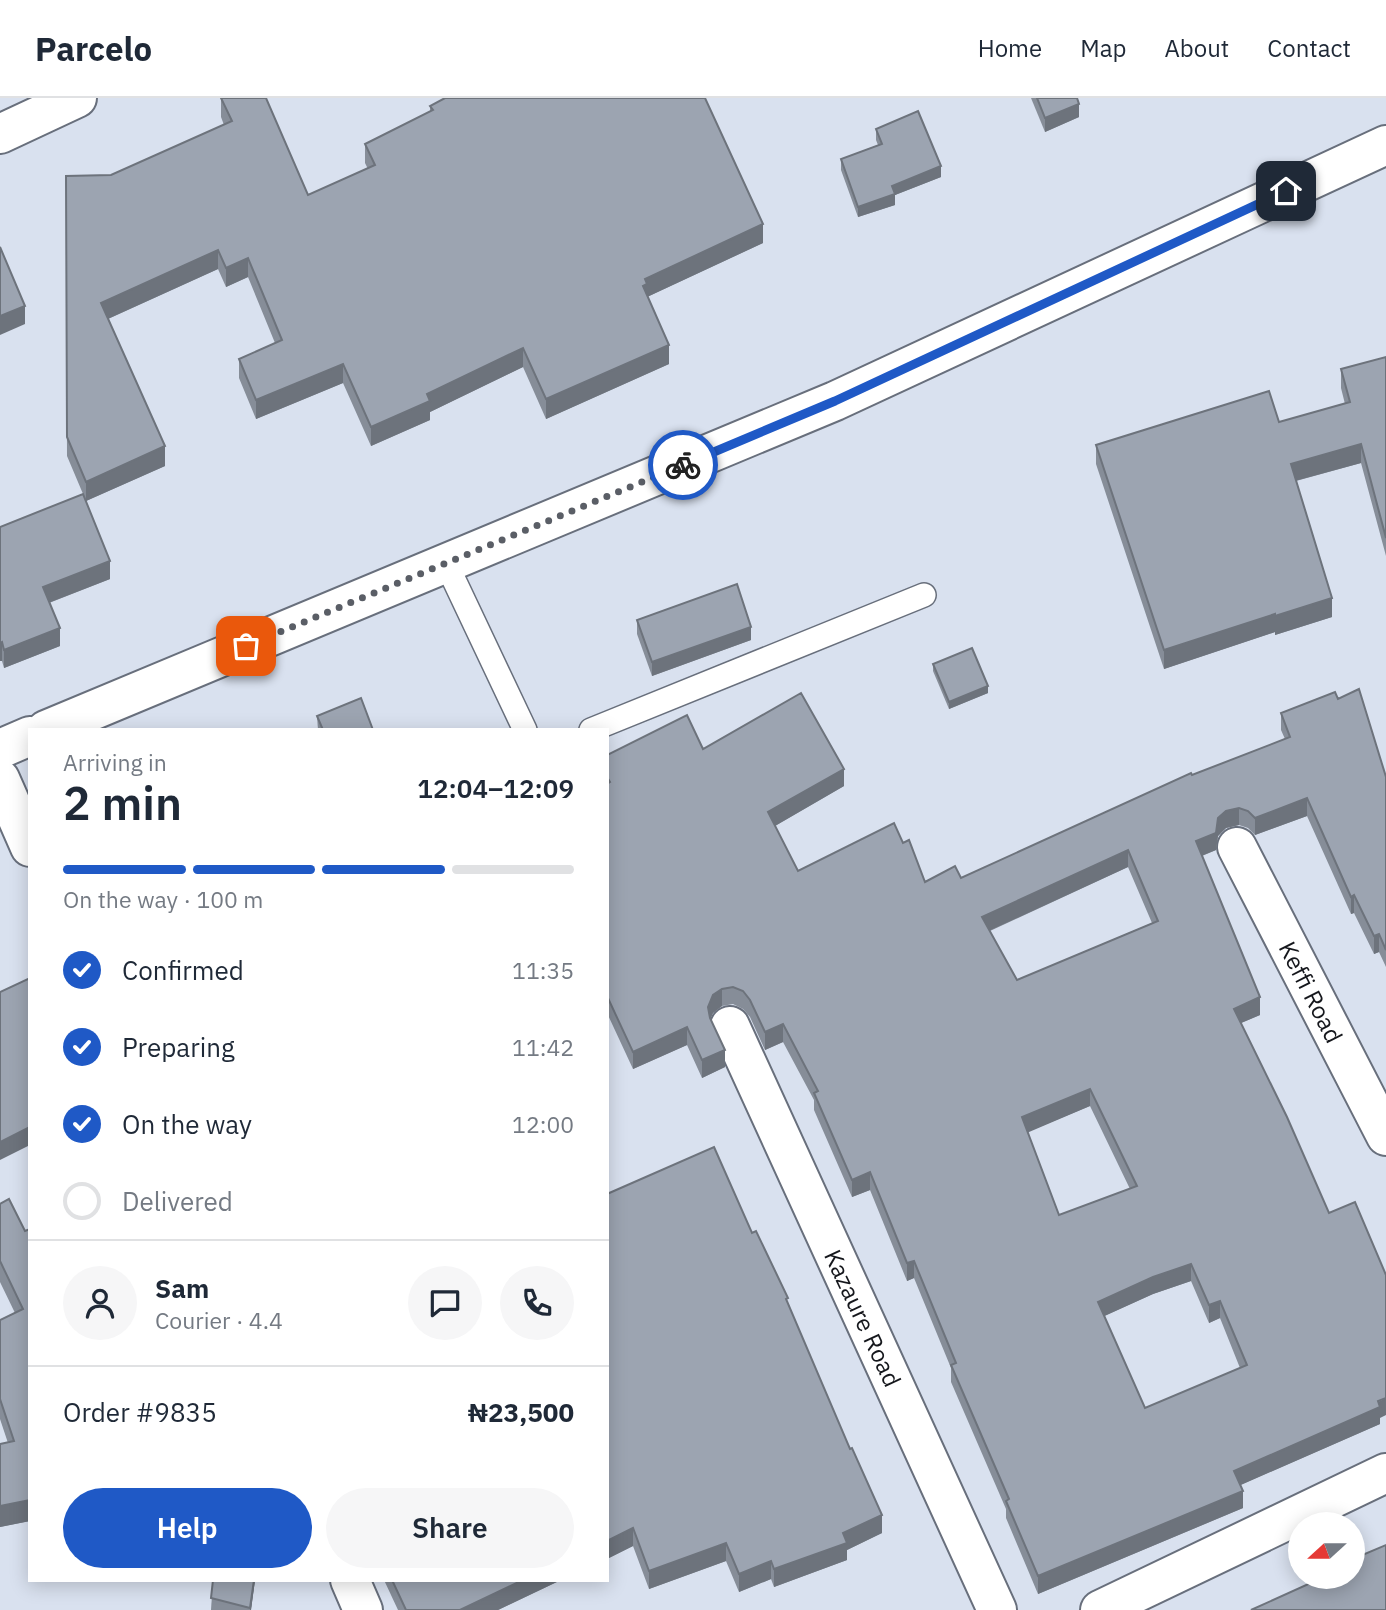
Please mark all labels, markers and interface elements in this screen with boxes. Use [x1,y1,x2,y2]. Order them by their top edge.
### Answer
text: Parcelo [35,27,152,70]
text: Home [978,32,1042,64]
text: Map [1080,32,1126,64]
text: About [1164,32,1229,64]
text: Contact [1267,32,1351,64]
pin [1256,161,1316,221]
icon: home [1267,172,1305,210]
courier [648,430,718,500]
icon: bike [664,446,702,484]
pin [216,616,276,676]
icon: bag [227,627,265,665]
text: Arriving in [63,747,167,777]
text: 12:04–12:09 [417,771,574,805]
text: 2 min [63,773,182,833]
text: On the way · 100 m [63,884,263,914]
street label: Keffi Road [1272,936,1350,1048]
icon: check [63,951,101,989]
text: Confirmed [122,953,244,987]
text: 11:35 [512,955,574,985]
icon: check [63,1028,101,1066]
text: Preparing [122,1030,235,1064]
text: 11:42 [512,1032,574,1062]
icon: check [63,1105,101,1143]
text: On the way [122,1107,252,1141]
text: 12:00 [512,1109,574,1139]
text: Delivered [122,1184,233,1218]
street label: Kazaure Road [817,1244,909,1392]
button: person [63,1266,137,1340]
button: chat [408,1266,482,1340]
button: phone [500,1266,574,1340]
text: Sam [155,1271,209,1305]
text: Courier · 4.4 [155,1305,283,1335]
text: Order #9835 [63,1395,217,1429]
text: ₦23,500 [468,1395,574,1429]
button: Help [63,1488,312,1568]
button: Share [326,1488,574,1568]
north arrow [1288,1512,1365,1589]
map controls [1288,1512,1365,1589]

